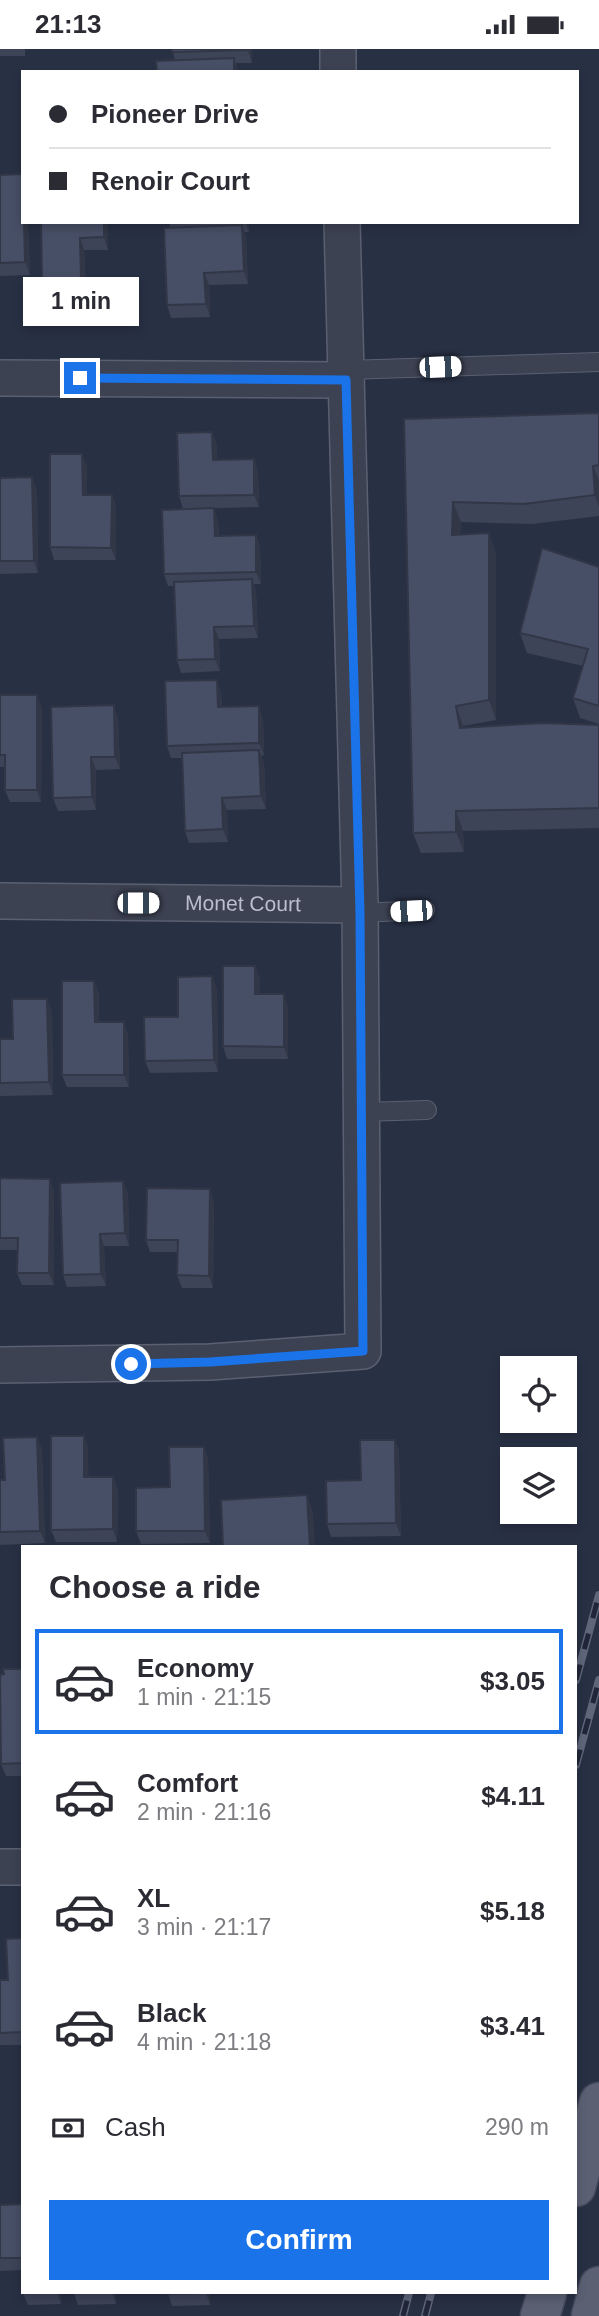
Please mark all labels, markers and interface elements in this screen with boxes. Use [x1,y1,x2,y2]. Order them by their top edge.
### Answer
text: 21:13 [35,9,102,39]
text: Pioneer Drive [91,99,259,129]
text: Renoir Court [91,166,250,196]
callout: 1 min [22,277,138,325]
text: 1 min [51,288,111,314]
car [419,356,462,378]
route end [64,362,96,394]
street label: Monet Court [185,891,301,915]
car [118,893,160,914]
car [390,899,433,923]
route start [115,1348,147,1380]
map controls [500,1356,577,1524]
button: locate [500,1356,577,1433]
button: layers [500,1447,577,1524]
text: Choose a ride [49,1569,261,1605]
icon: car [53,1650,116,1713]
text: Economy [137,1653,254,1683]
text: $3.05 [480,1666,545,1696]
text: 1 min · 21:15 [137,1684,271,1710]
icon: car [53,1765,116,1828]
text: Comfort [137,1768,238,1798]
text: $4.11 [481,1781,545,1811]
text: 2 min · 21:16 [137,1799,271,1825]
icon: car [53,1880,116,1943]
text: XL [137,1883,170,1913]
text: $5.18 [480,1896,545,1926]
text: 3 min · 21:17 [137,1914,271,1940]
icon: car [53,1995,116,2058]
text: Black [137,1998,206,2028]
text: $3.41 [480,2011,545,2041]
text: 4 min · 21:18 [137,2029,271,2055]
icon: cash [49,2109,87,2147]
text: Cash [105,2112,166,2142]
text: 290 m [485,2114,549,2140]
button: Confirm [49,2200,549,2280]

